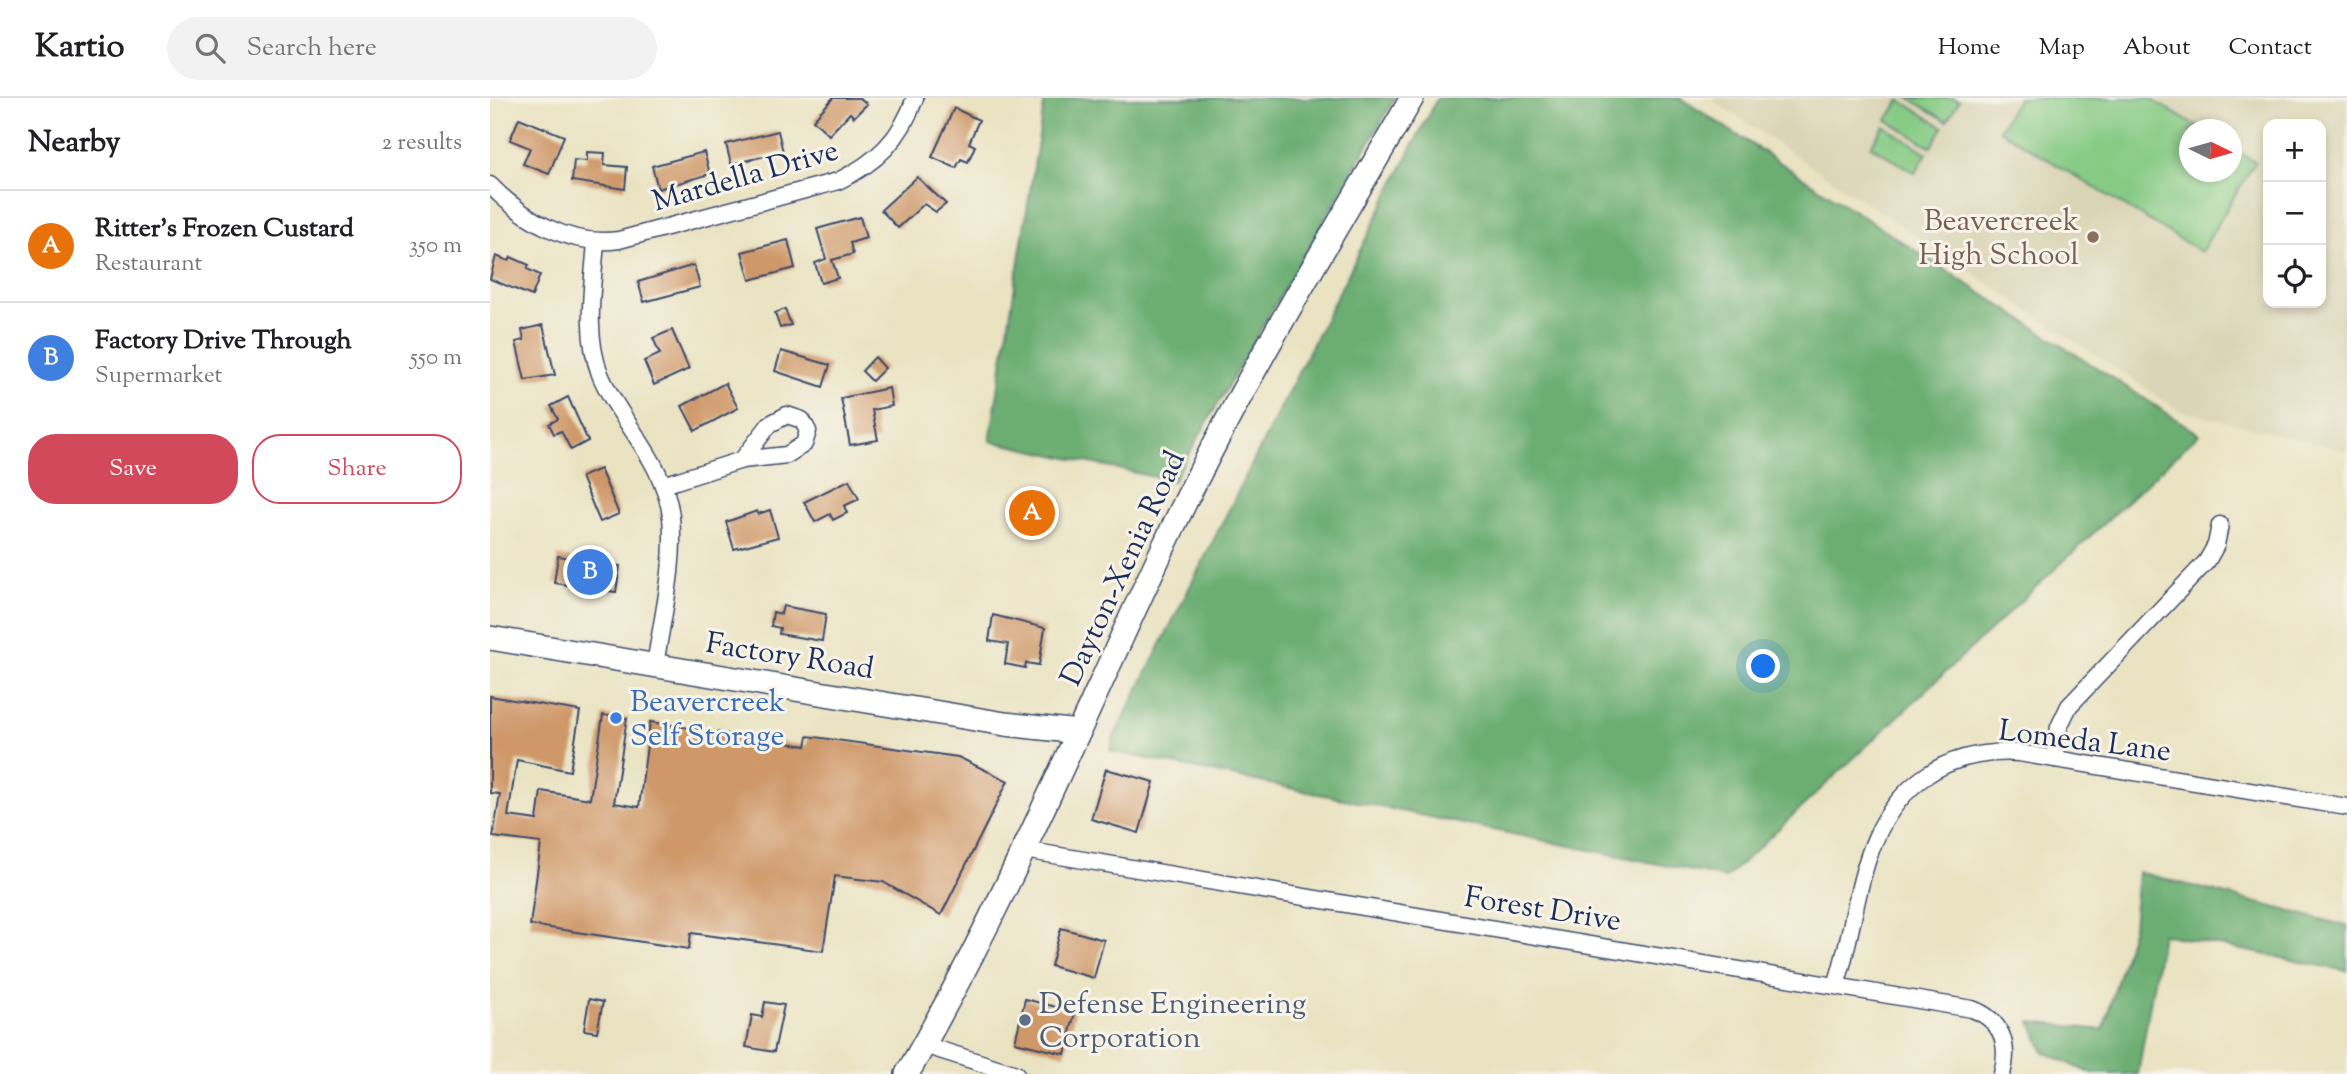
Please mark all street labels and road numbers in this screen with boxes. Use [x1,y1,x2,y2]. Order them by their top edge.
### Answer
street label: Mardella Drive [648,130,844,225]
street label: Dayton-Xenia Road [1051,444,1198,694]
street label: Factory Road [702,623,877,692]
street label: Lomeda Lane [1996,711,2173,774]
street label: Forest Drive [1461,877,1624,944]

